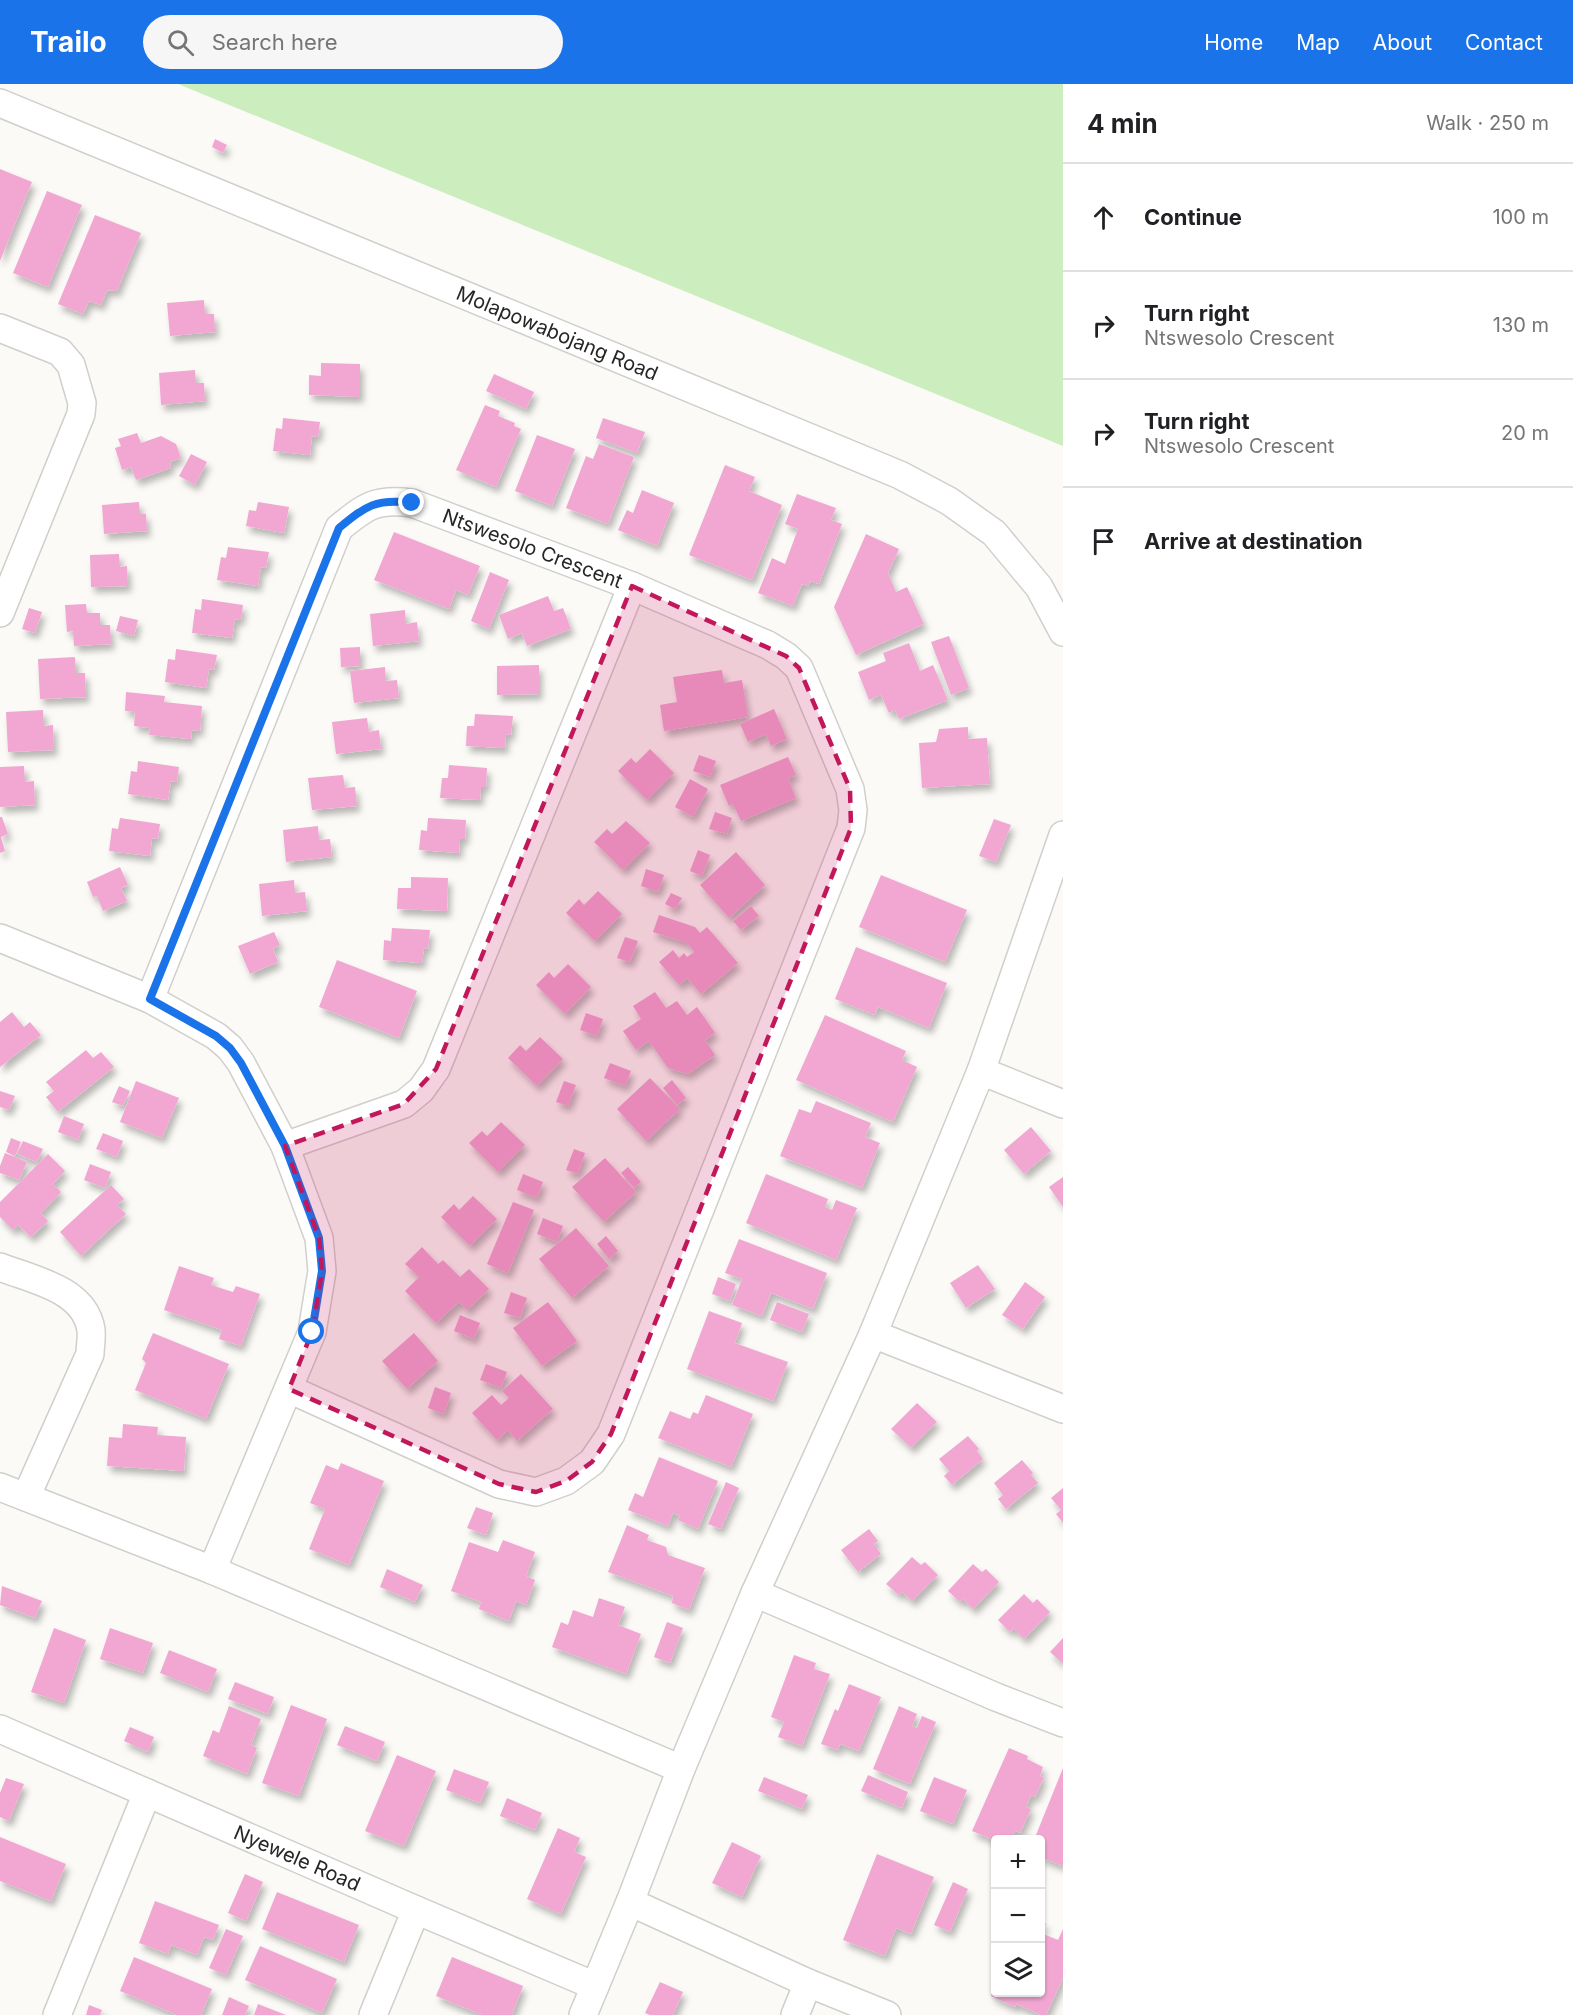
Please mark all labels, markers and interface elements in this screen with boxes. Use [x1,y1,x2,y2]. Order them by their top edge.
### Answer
search box [143,15,563,69]
text: Trailo [30,25,107,59]
icon: search [164,26,197,59]
text: Search here [212,29,338,55]
text: Home [1204,30,1263,55]
text: Map [1296,30,1340,55]
text: About [1373,30,1432,55]
text: Contact [1465,30,1543,55]
text: 4 min [1087,108,1158,139]
text: Walk · 250 m [1426,111,1549,135]
icon: ahead [1087,201,1120,234]
text: Continue [1144,204,1242,230]
text: 100 m [1492,205,1549,229]
street label: Molapowabojang Road [453,281,662,386]
text: Turn right [1144,300,1250,326]
icon: right [1087,309,1120,342]
text: 130 m [1493,313,1549,337]
text: Ntswesolo Crescent [1144,326,1334,350]
text: Turn right [1144,408,1250,434]
icon: right [1087,417,1120,450]
text: 20 m [1501,421,1549,445]
text: Ntswesolo Crescent [1144,434,1334,458]
route end [398,489,424,515]
street label: Ntswesolo Crescent [439,504,626,593]
icon: arrive [1087,525,1120,558]
text: Arrive at destination [1144,528,1363,554]
route start [298,1318,324,1344]
street label: Nyewele Road [230,1820,364,1896]
map controls [991,1835,1045,1997]
button: + [991,1835,1045,1889]
button: − [991,1889,1045,1943]
button: layers [991,1943,1045,1997]

